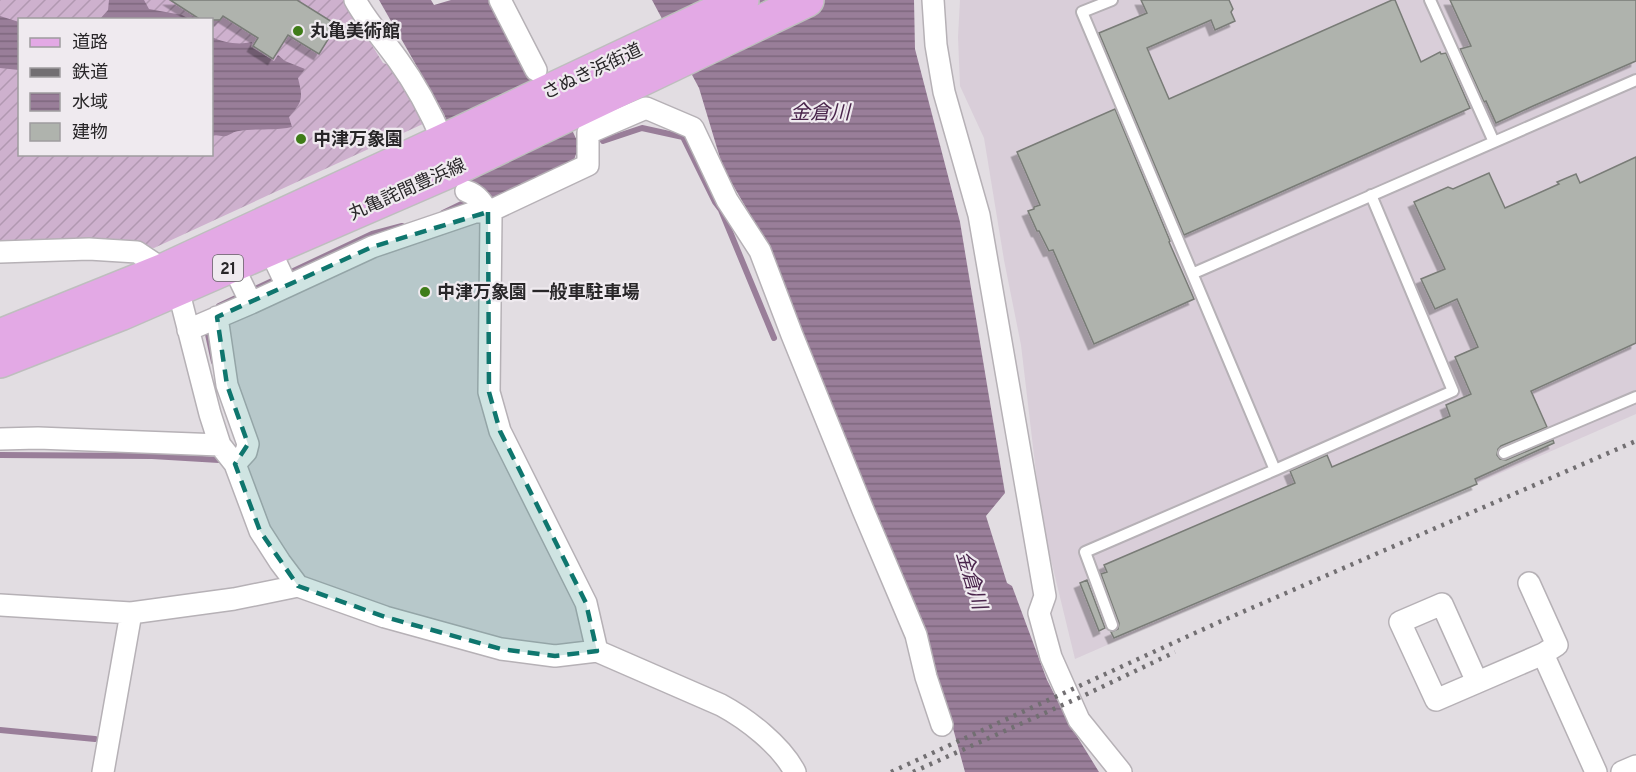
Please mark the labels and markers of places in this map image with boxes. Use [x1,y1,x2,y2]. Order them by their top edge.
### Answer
place label: 丸亀美術館 [310,20,400,44]
marker: 丸亀美術館 [291,24,305,38]
place label: 中津万象園 [313,129,403,152]
marker: 中津万象園 [294,132,308,146]
place label: 中津万象園 一般車駐車場 [437,282,640,305]
marker: 中津万象園 一般車駐車場 [418,285,432,299]

